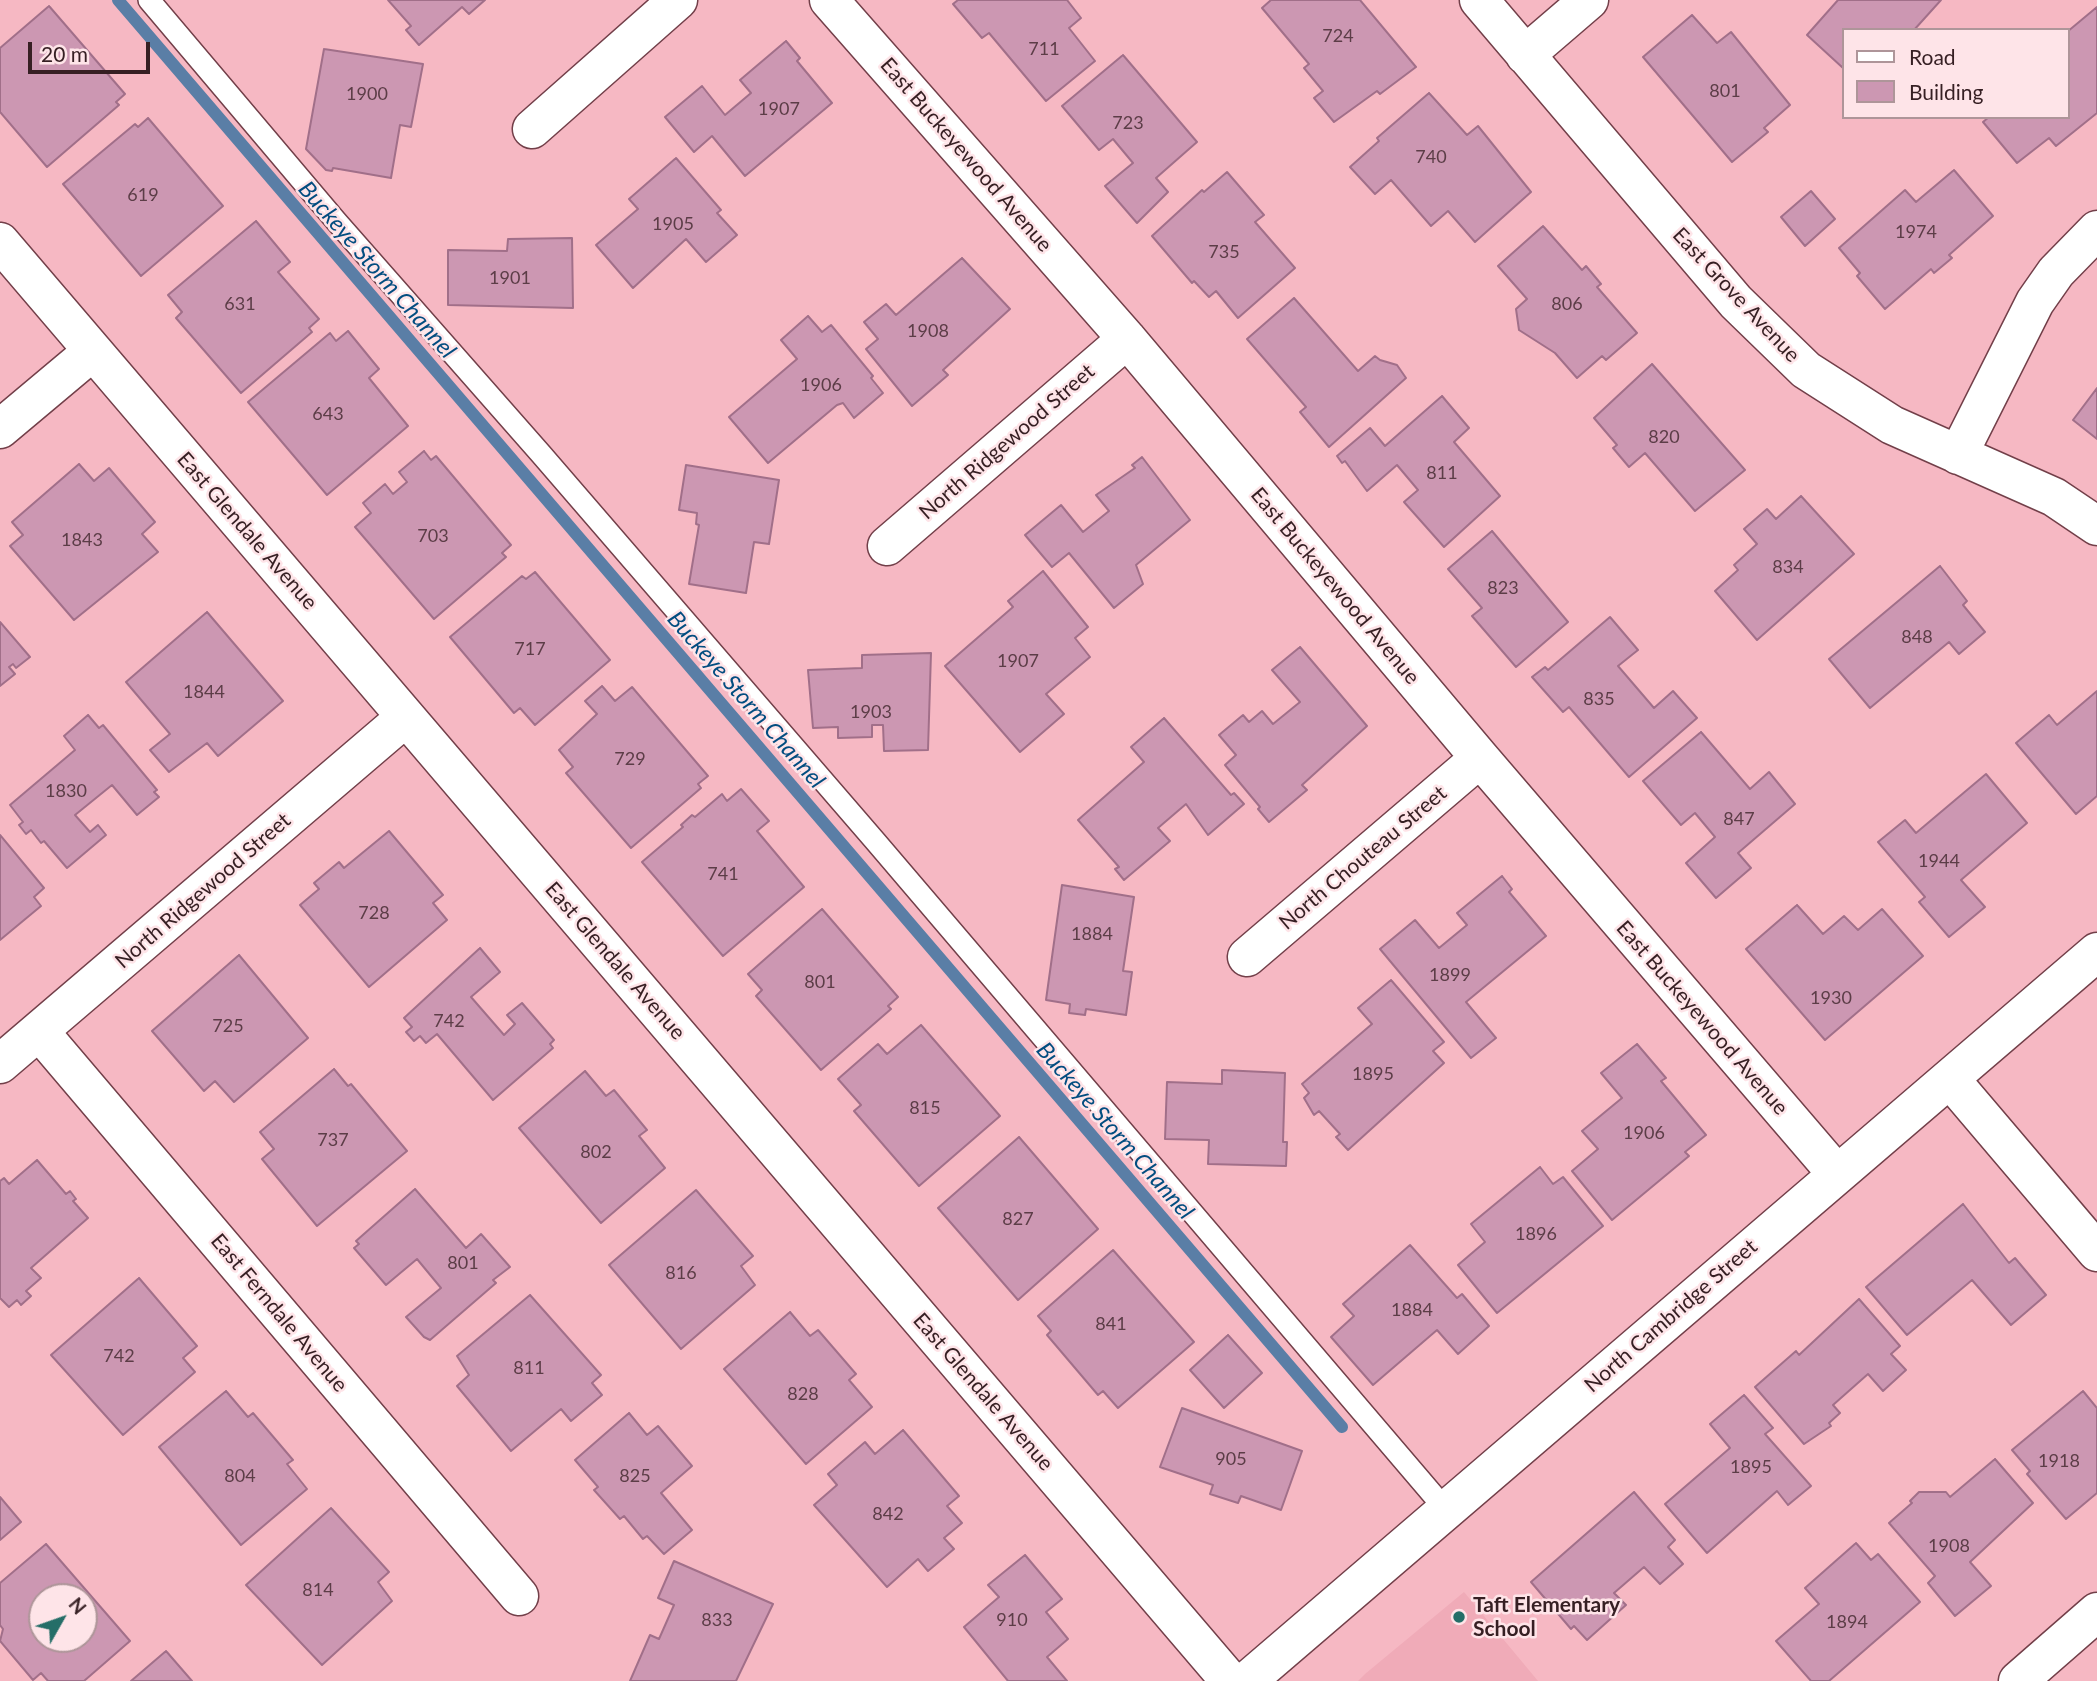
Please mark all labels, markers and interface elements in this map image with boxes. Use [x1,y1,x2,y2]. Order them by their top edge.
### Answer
house number: 724 [1322,25,1354,47]
scale bar [32,28,154,72]
legend [1842,28,2069,119]
house number: 711 [1028,38,1060,60]
text: 20 m [41,41,88,66]
text: Road [1909,44,1956,69]
street label: East Buckeyewood Avenue [875,53,1057,257]
text: Building [1909,79,1984,104]
house number: 801 [1709,80,1741,102]
house number: 1900 [346,83,388,105]
house number: 1907 [758,98,800,120]
house number: 723 [1112,112,1144,134]
house number: 740 [1415,146,1447,168]
water label: Buckeye Storm Channel [293,176,461,364]
house number: 619 [127,184,159,206]
house number: 1905 [652,213,694,235]
house number: 1974 [1895,221,1937,243]
street label: East Grove Avenue [1667,222,1805,368]
house number: 735 [1208,241,1240,263]
house number: 1901 [489,267,531,289]
house number: 631 [224,293,256,315]
house number: 806 [1551,293,1583,315]
house number: 1908 [907,320,949,342]
street label: North Ridgewood Street [914,359,1100,525]
house number: 1906 [800,374,842,396]
house number: 643 [312,403,344,425]
house number: 820 [1648,426,1680,448]
street label: East Glendale Avenue [172,447,322,615]
house number: 811 [1426,462,1458,484]
street label: East Buckeyewood Avenue [1245,483,1425,689]
house number: 703 [417,525,449,547]
house number: 1843 [61,529,103,551]
house number: 834 [1772,556,1804,578]
house number: 823 [1487,577,1519,599]
water label: Buckeye Storm Channel [662,606,830,794]
house number: 848 [1901,626,1933,648]
house number: 717 [514,638,546,660]
house number: 1907 [997,650,1039,672]
house number: 1844 [183,681,225,703]
house number: 835 [1583,688,1615,710]
house number: 1903 [850,701,892,723]
house number: 729 [614,748,646,770]
house number: 1830 [45,780,87,802]
street label: North Chouteau Street [1274,781,1452,935]
street label: North Ridgewood Street [110,808,296,974]
house number: 847 [1723,808,1755,830]
house number: 1944 [1918,850,1960,872]
house number: 741 [707,863,739,885]
street label: East Glendale Avenue [540,877,690,1045]
house number: 728 [358,902,390,924]
street label: East Buckeyewood Avenue [1611,916,1793,1120]
house number: 1884 [1071,923,1113,945]
house number: 1899 [1429,964,1471,986]
house number: 801 [804,971,836,993]
house number: 1930 [1810,987,1852,1009]
house number: 742 [433,1010,465,1032]
house number: 725 [212,1015,244,1037]
water label: Buckeye Storm Channel [1031,1037,1199,1225]
house number: 1895 [1352,1063,1394,1085]
house number: 815 [909,1097,941,1119]
house number: 1906 [1623,1122,1665,1144]
house number: 737 [317,1129,349,1151]
house number: 802 [580,1141,612,1163]
house number: 827 [1002,1208,1034,1230]
house number: 1896 [1515,1223,1557,1245]
street label: East Ferndale Avenue [205,1229,353,1397]
street label: North Cambridge Street [1580,1234,1762,1398]
house number: 801 [447,1252,479,1274]
house number: 816 [665,1262,697,1284]
house number: 1884 [1391,1299,1433,1321]
street label: East Glendale Avenue [908,1308,1058,1476]
house number: 841 [1095,1313,1127,1335]
house number: 742 [103,1345,135,1367]
house number: 811 [513,1357,545,1379]
house number: 828 [787,1383,819,1405]
house number: 905 [1215,1448,1247,1470]
house number: 1918 [2038,1450,2080,1472]
house number: 1895 [1730,1456,1772,1478]
house number: 804 [224,1465,256,1487]
house number: 825 [619,1465,651,1487]
house number: 842 [872,1503,904,1525]
house number: 1908 [1928,1535,1970,1557]
house number: 814 [302,1579,334,1601]
north arrow [28,1583,98,1653]
text: N [64,1592,91,1618]
place label: Taft Elementary School [1473,1592,1620,1642]
house number: 833 [701,1609,733,1631]
house number: 910 [996,1609,1028,1631]
marker: Taft Elementary School [1451,1609,1467,1625]
house number: 1894 [1826,1611,1868,1633]

